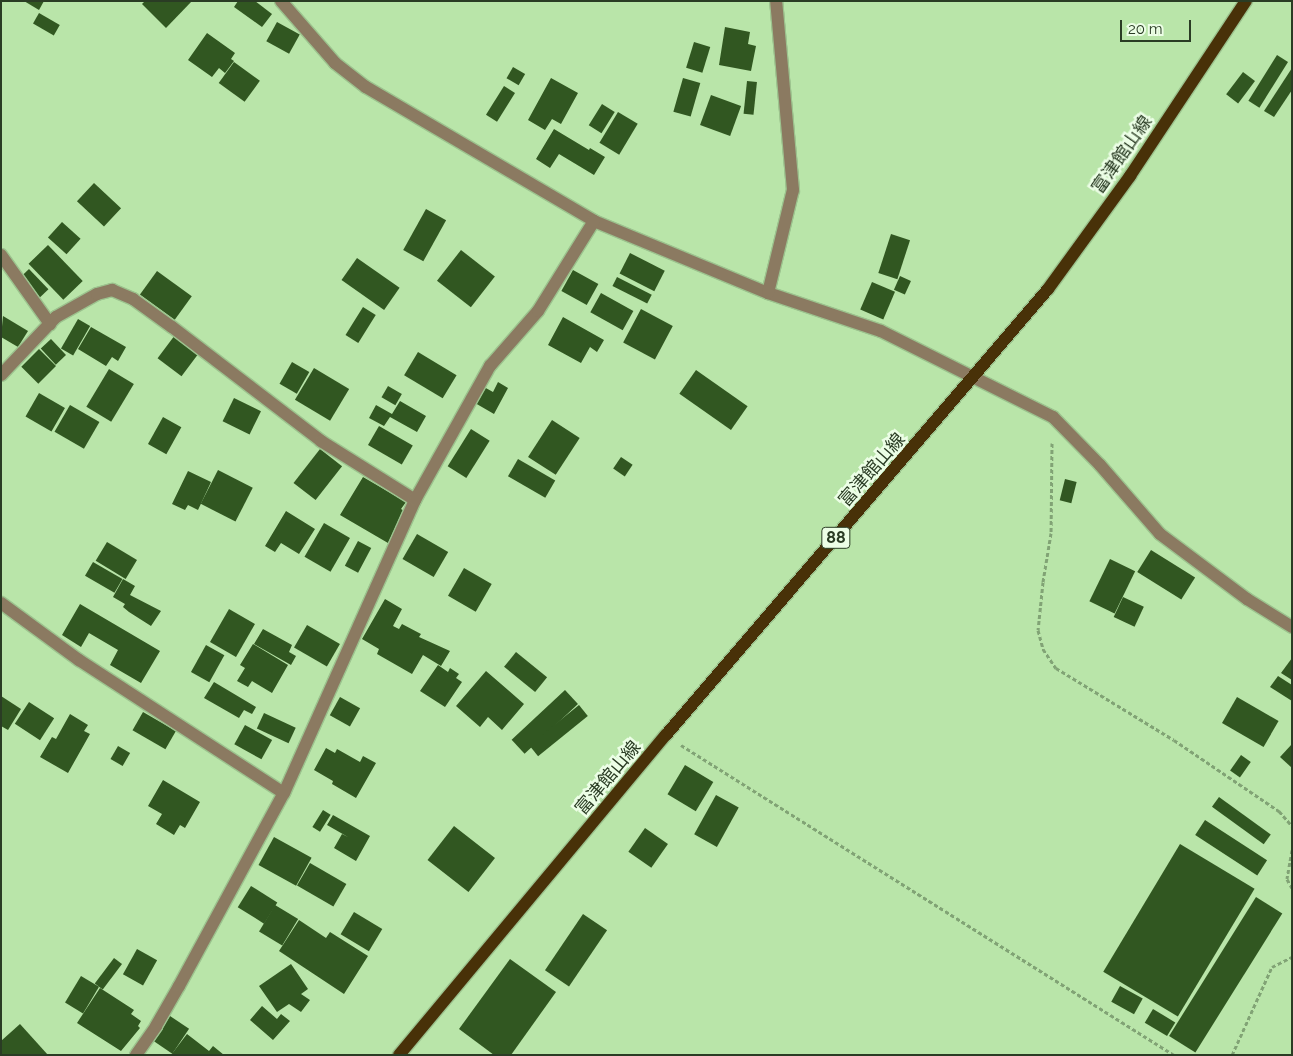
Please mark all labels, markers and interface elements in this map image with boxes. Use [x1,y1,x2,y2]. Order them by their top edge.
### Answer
scale bar [1123,10,1194,42]
text: 20 m [1128,20,1163,38]
street label: 富津館山線 [1087,112,1157,198]
street label: 富津館山線 [834,429,910,511]
road number: 88 [821,524,851,552]
street label: 富津館山線 [571,737,645,819]

